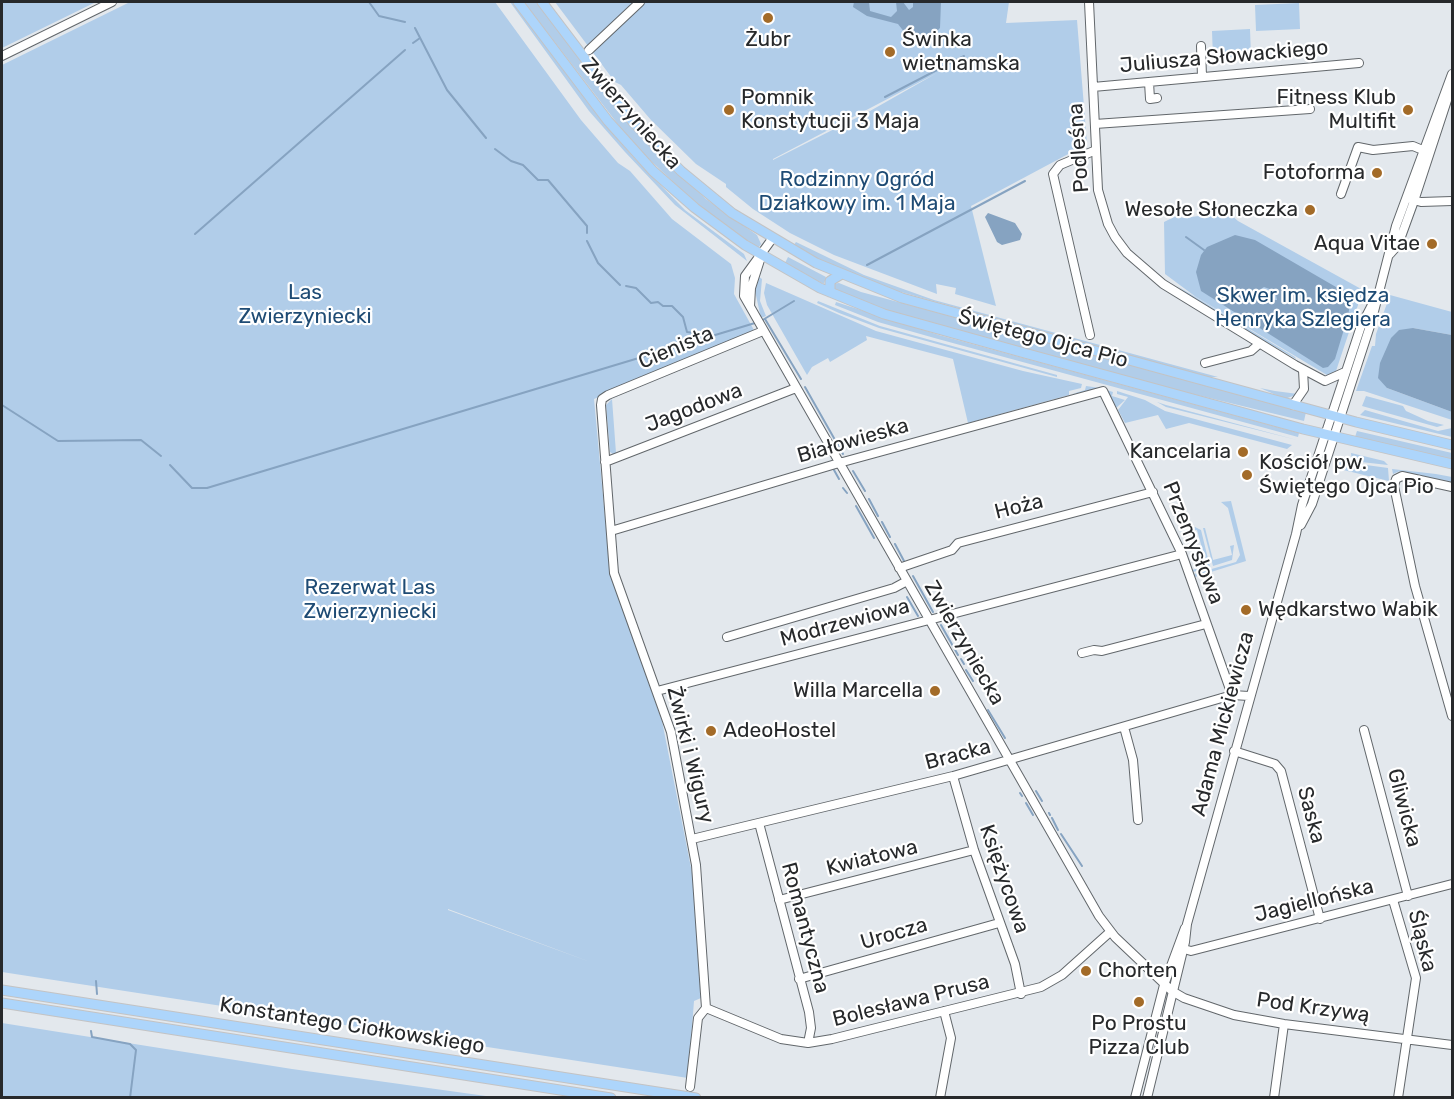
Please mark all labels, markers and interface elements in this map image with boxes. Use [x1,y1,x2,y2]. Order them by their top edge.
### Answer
marker: Żubr [761,11,775,25]
place label: Żubr [745,27,791,53]
place label: Świnka wietnamska [902,27,1020,77]
street label: Juliusza Słowackiego [1119,35,1329,79]
marker: Świnka wietnamska [883,45,897,59]
street label: Zwierzyniecka [576,53,686,175]
place label: Pomnik Konstytucji 3 Maja [741,85,919,135]
place label: Fitness Klub Multifit [1277,85,1396,135]
street label: Podleśna [1063,102,1095,194]
marker: Pomnik Konstytucji 3 Maja [722,103,736,117]
marker: Fitness Klub Multifit [1401,103,1415,117]
place label: Fotoforma [1263,160,1365,186]
marker: Fotoforma [1370,166,1384,180]
park label: Rodzinny Ogród Działkowy im. 1 Maja [758,167,956,217]
place label: Wesołe Słoneczka [1124,197,1298,223]
marker: Wesołe Słoneczka [1303,203,1317,217]
place label: Aqua Vitae [1314,231,1420,257]
marker: Aqua Vitae [1425,237,1439,251]
park label: Las Zwierzyniecki [238,280,372,330]
park label: Skwer im. księdza Henryka Szlegiera [1215,283,1391,333]
street label: Świętego Ojca Pio [955,304,1131,374]
street label: Cienista [635,321,717,375]
street label: Jagodowa [642,378,746,438]
street label: Białowieska [794,413,912,469]
place label: Kancelaria [1130,439,1231,465]
marker: Kancelaria [1236,445,1250,459]
place label: Kościół pw. Świętego Ojca Pio [1259,450,1434,500]
marker: Kościół pw. Świętego Ojca Pio [1240,468,1254,482]
street label: Przemysłowa [1157,478,1229,608]
street label: Hoża [992,489,1046,525]
park label: Rezerwat Las Zwierzyniecki [303,575,437,625]
street label: Zwierzyniecka [918,576,1010,710]
street label: Modrzewiowa [777,594,913,652]
place label: Wędkarstwo Wabik [1258,597,1438,623]
marker: Wędkarstwo Wabik [1239,603,1253,617]
street label: Adama Mickiewicza [1186,629,1260,819]
place label: Willa Marcella [793,678,923,704]
street label: Żwirki i Wigury [661,684,719,826]
marker: Willa Marcella [928,684,942,698]
place label: AdeoHostel [723,718,836,744]
marker: AdeoHostel [704,724,718,738]
street label: Bracka [922,734,994,776]
street label: Gliwicka [1381,766,1427,850]
street label: Saska [1291,784,1331,846]
street label: Księżycowa [974,821,1034,937]
street label: Kwiatowa [824,834,920,882]
street label: Romantyczna [775,860,835,996]
street label: Jagiellońska [1252,874,1376,928]
street label: Śląska [1402,908,1442,974]
street label: Urocza [858,912,930,956]
place label: Chorten [1098,958,1178,984]
marker: Chorten [1079,964,1093,978]
street label: Bolesława Prusa [830,969,992,1033]
street label: Pod Krzywą [1255,988,1371,1028]
street label: Konstantego Ciołkowskiego [218,993,486,1059]
marker: Po Prostu Pizza Club [1132,995,1146,1009]
place label: Po Prostu Pizza Club [1089,1011,1189,1061]

